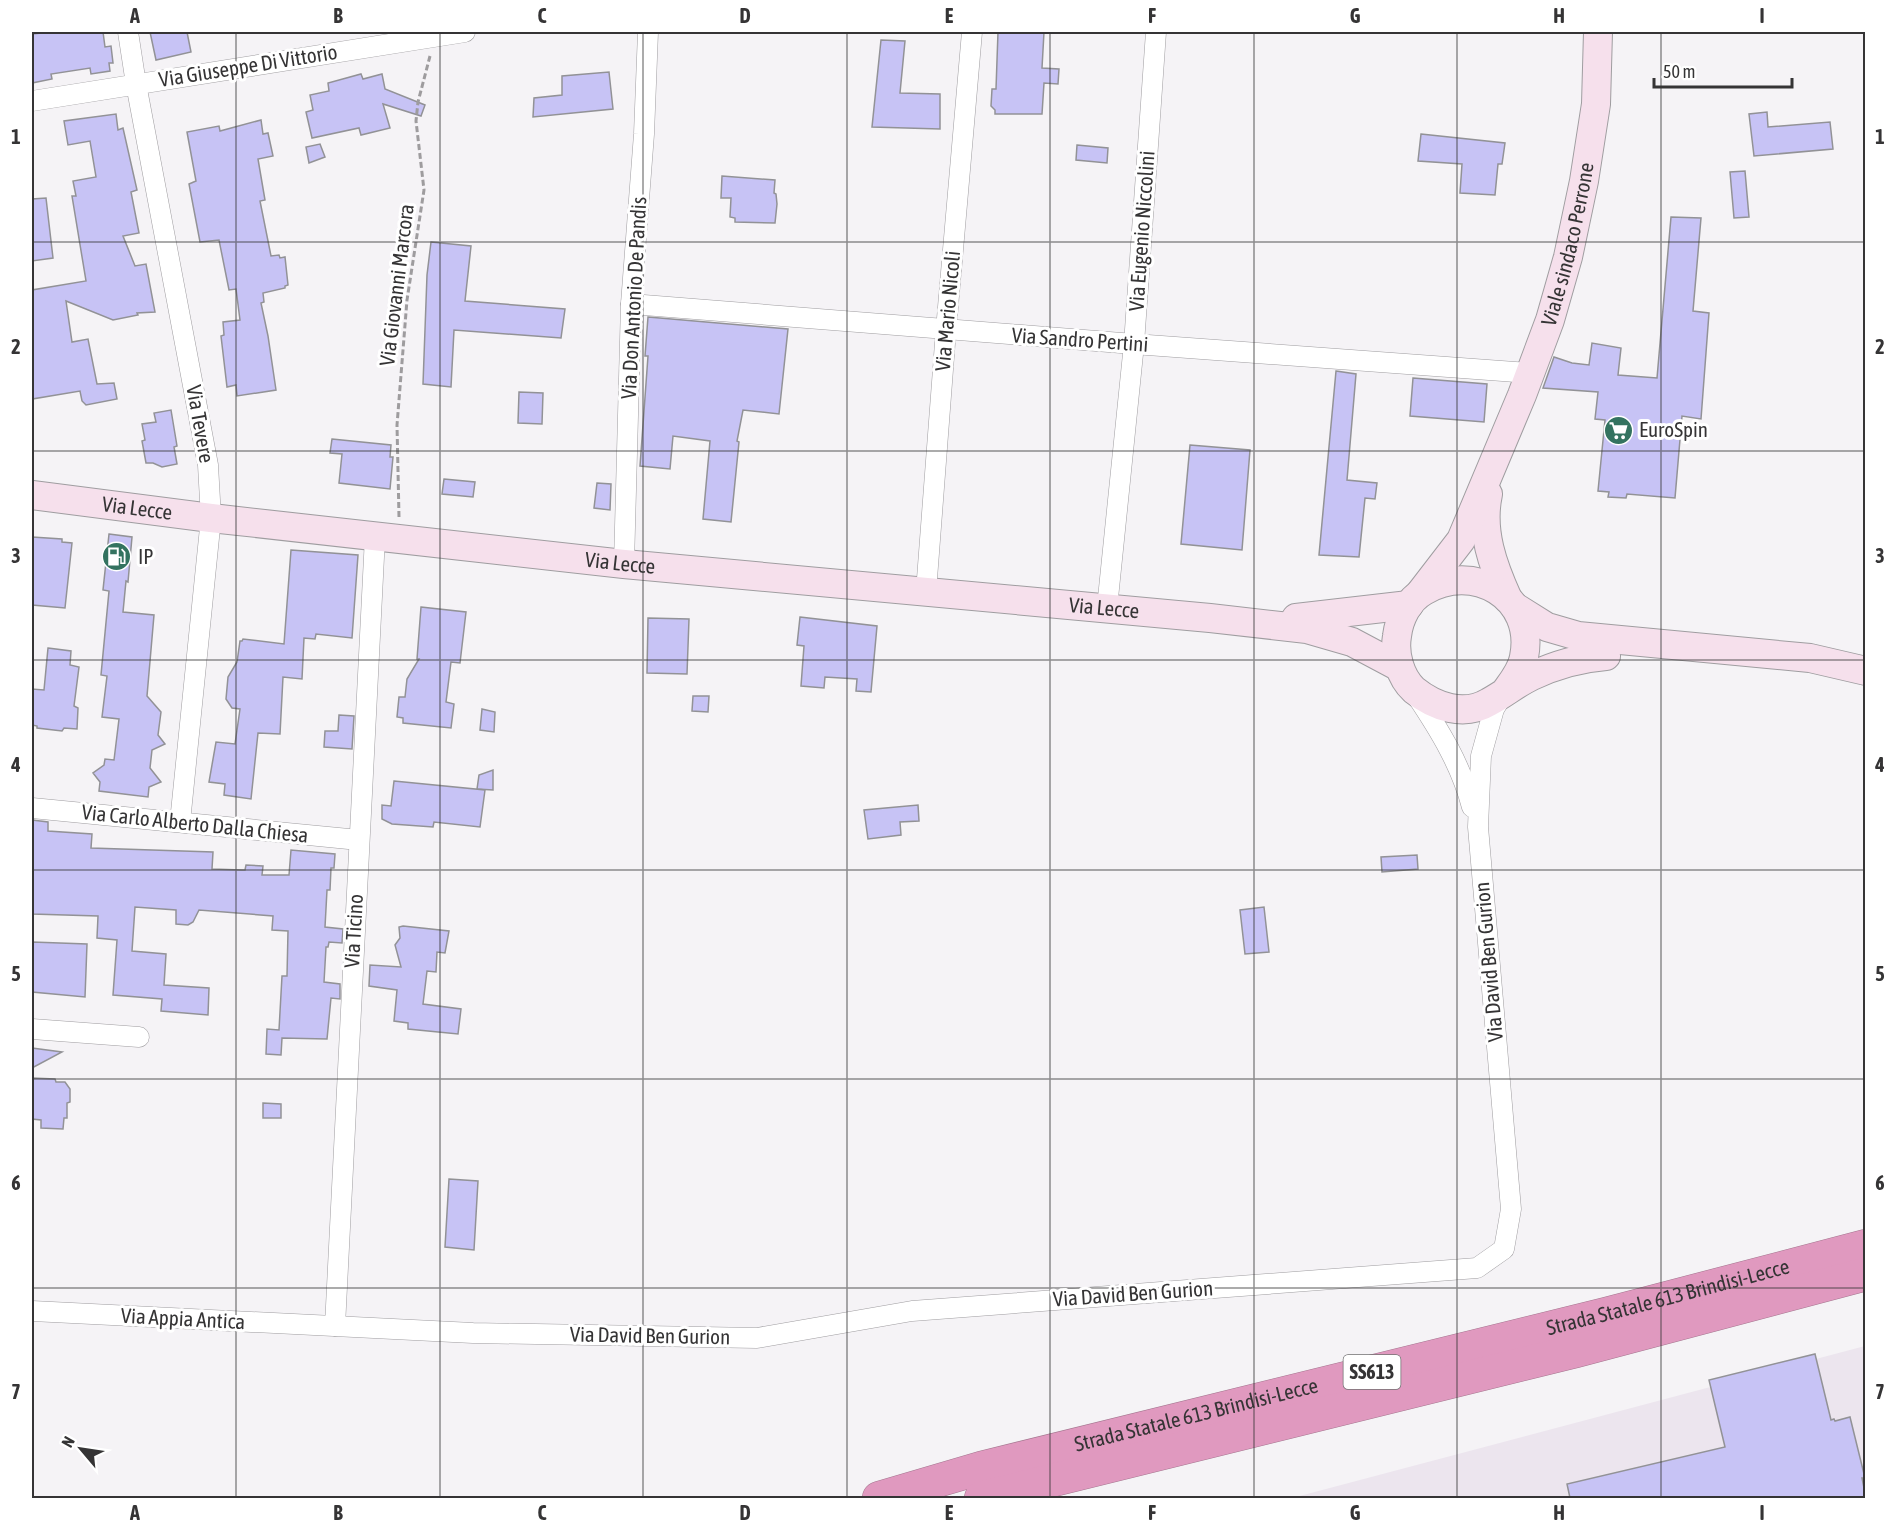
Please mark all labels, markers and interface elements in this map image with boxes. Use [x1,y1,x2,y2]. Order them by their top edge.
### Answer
text: A [129,4,140,27]
text: B [333,4,343,27]
text: C [538,4,547,27]
text: D [739,4,751,27]
text: E [945,4,954,27]
text: F [1148,4,1156,27]
text: G [1350,4,1361,27]
text: H [1553,4,1565,27]
text: I [1759,4,1765,27]
street label: Via Giuseppe Di Vittorio [157,39,339,91]
scale bar [1654,51,1792,89]
text: 50 m [1663,61,1695,82]
text: 1 [11,125,21,148]
text: 1 [1875,125,1885,148]
street label: Via Eugenio Niccolini [1123,150,1159,312]
street label: Viale sindaco Perrone [1536,161,1598,329]
street label: Via Don Antonio De Pandis [616,196,650,400]
street label: Via Giovanni Marcora [374,203,418,367]
street label: Via Mario Nicoli [930,250,964,372]
street label: Via Sandro Pertini [1011,322,1149,356]
text: 2 [11,335,21,358]
text: 2 [1875,335,1885,358]
street label: Via Tevere [182,383,220,465]
supermarket icon: EuroSpin [1602,414,1634,446]
place label: EuroSpin [1639,417,1708,441]
street label: Via Lecce [101,491,174,524]
fuel station icon: IP [101,541,133,573]
text: 3 [11,544,21,567]
place label: IP [138,544,154,568]
text: 3 [1875,544,1885,567]
street label: Via Lecce [584,547,656,578]
street label: Via Lecce [1068,592,1140,622]
text: 4 [10,753,21,776]
text: 4 [1874,753,1885,776]
street label: Via Carlo Alberto Dalla Chiesa [81,799,310,847]
street label: Via David Ben Gurion [1469,881,1507,1043]
street label: Via Ticino [339,893,367,969]
text: 5 [11,962,21,985]
text: 5 [1875,962,1885,985]
text: 6 [11,1171,21,1194]
text: 6 [1875,1171,1885,1194]
street label: Strada Statale 613 Brindisi-Lecce [1544,1254,1792,1339]
street label: Via David Ben Gurion [1052,1275,1214,1311]
street label: Via Appia Antica [120,1303,246,1333]
street label: Via David Ben Gurion [570,1322,730,1348]
road number: SS613 [1344,1355,1400,1389]
street label: Strada Statale 613 Brindisi-Lecce [1072,1372,1320,1456]
text: 7 [11,1380,21,1403]
text: 7 [1875,1380,1885,1403]
north arrow [51,1419,111,1479]
text: N [58,1433,78,1450]
text: A [129,1501,140,1524]
text: B [333,1501,343,1524]
text: C [538,1501,547,1524]
text: D [739,1501,751,1524]
text: E [945,1501,954,1524]
text: F [1148,1501,1156,1524]
text: G [1350,1501,1361,1524]
text: H [1553,1501,1565,1524]
text: I [1759,1501,1765,1524]

